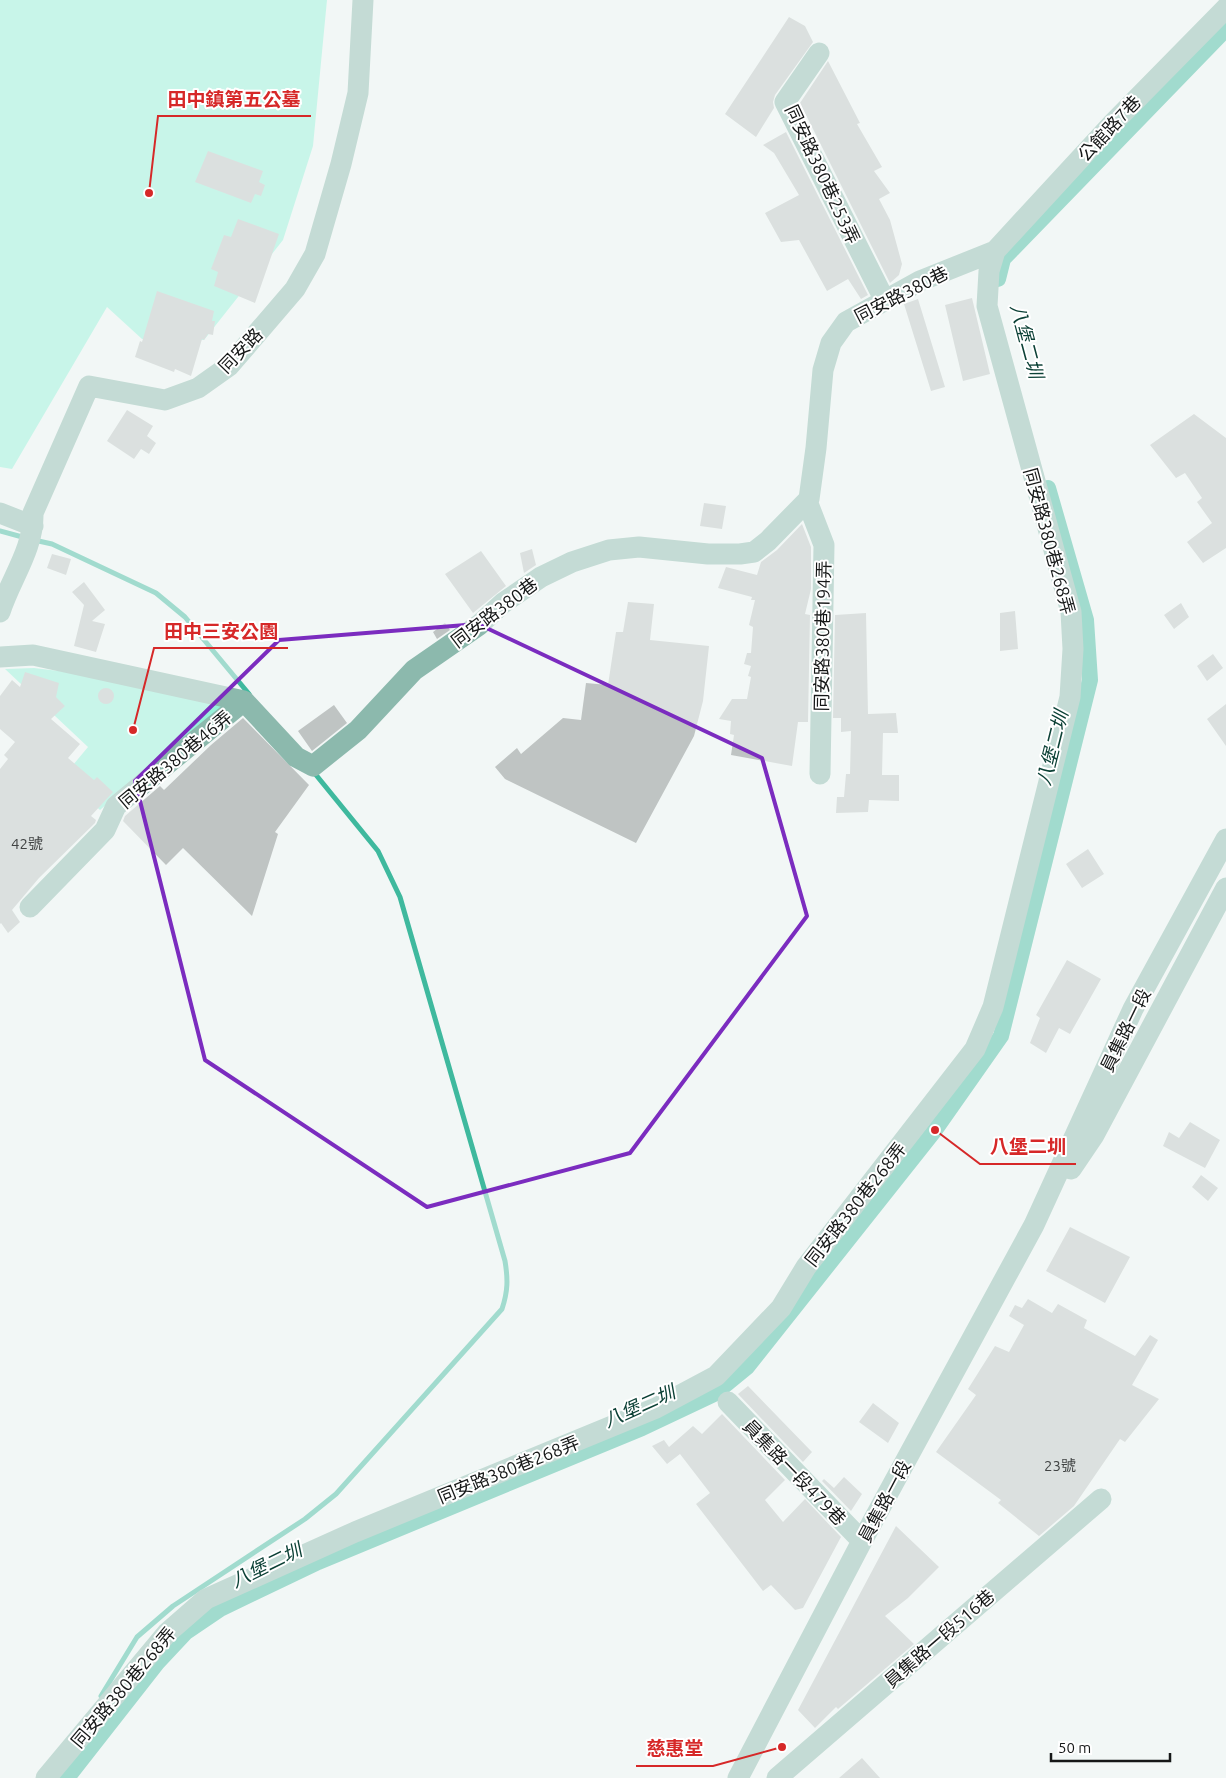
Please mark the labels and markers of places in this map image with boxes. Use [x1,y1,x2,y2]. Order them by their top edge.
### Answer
callout: 田中鎮第五公墓 [158,82,311,116]
callout: 田中三安公園 [154,614,288,648]
callout: 八堡二圳 [980,1130,1076,1164]
callout: 慈惠堂 [636,1732,713,1766]

